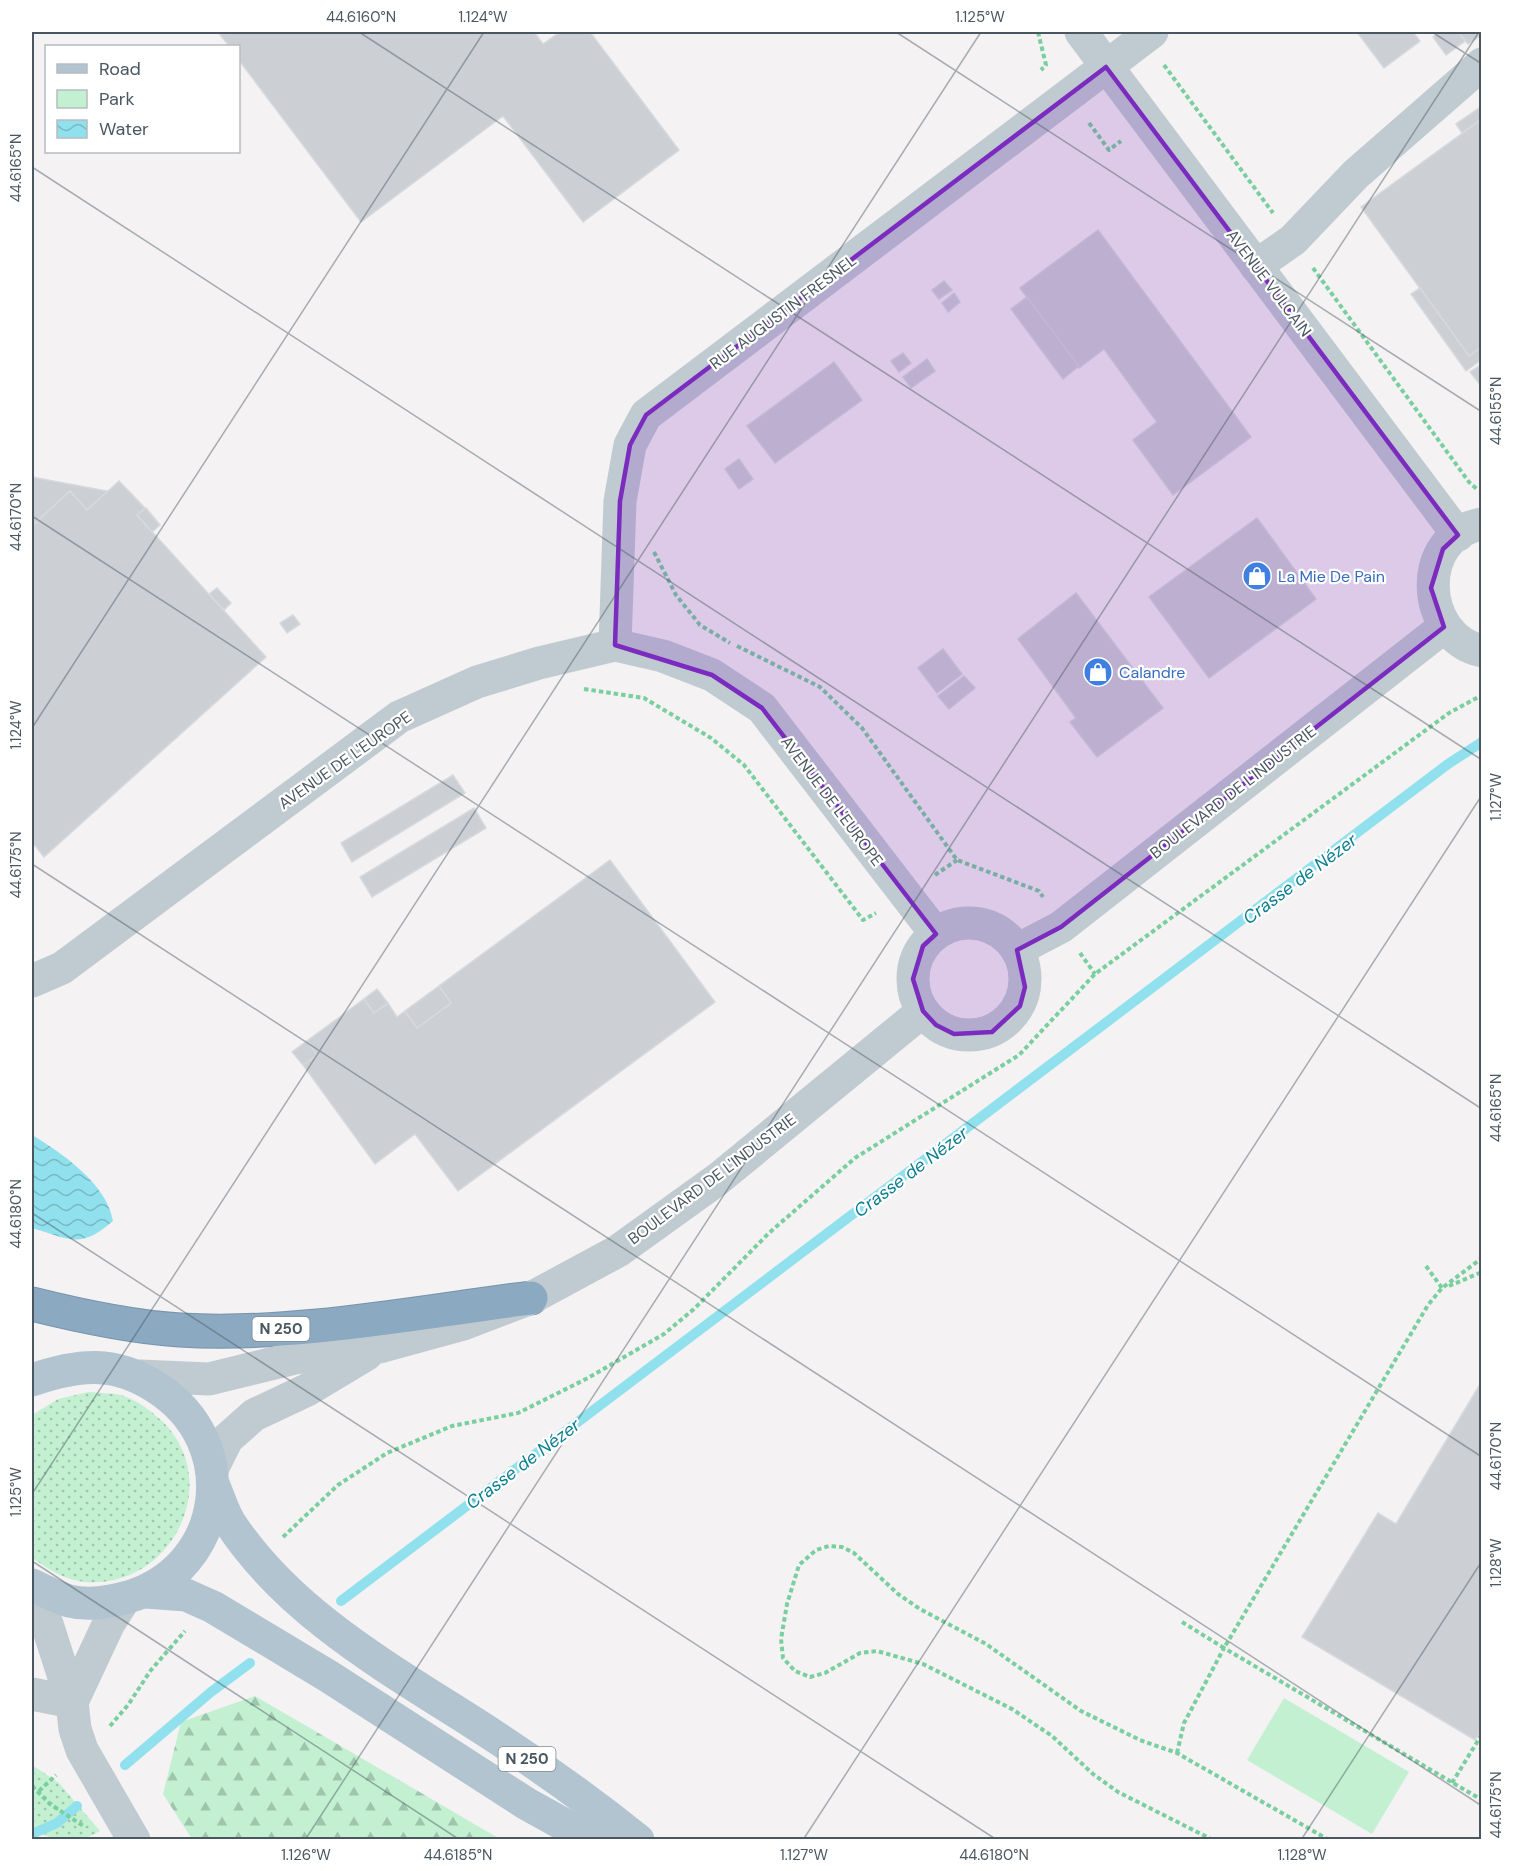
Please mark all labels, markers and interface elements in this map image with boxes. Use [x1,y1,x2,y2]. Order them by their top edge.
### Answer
text: 44.6160°N [326,7,396,27]
text: 1.124°W [458,7,508,27]
text: 1.125°W [955,7,1005,27]
legend [45,45,240,153]
text: Road [99,57,141,81]
text: Park [99,87,135,111]
text: Water [99,117,149,141]
text: 44.6165°N [6,134,26,202]
street label: AVENUE VULCAIN [1222,225,1316,341]
street label: RUE AUGUSTIN FRESNEL [705,250,861,374]
text: 44.6155°N [1486,377,1506,445]
text: 44.6170°N [6,483,26,551]
shop icon: La Mie De Pain [1241,560,1273,592]
place label: La Mie De Pain [1278,566,1385,587]
shop icon: Calandre [1082,656,1114,688]
place label: Calandre [1119,662,1185,683]
text: 1.124°W [6,700,26,750]
street label: AVENUE DE L'EUROPE [274,706,416,814]
street label: BOULEVARD DE L'INDUSTRIE [1146,720,1320,864]
street label: AVENUE DE L'EUROPE [776,732,888,870]
text: 1.127°W [1486,772,1506,821]
water label: Crasse de Nézer [1238,827,1363,930]
text: 44.6175°N [6,831,26,899]
text: 44.6165°N [1486,1074,1506,1142]
street label: BOULEVARD DE L'INDUSTRIE [624,1109,800,1249]
water label: Crasse de Nézer [849,1120,974,1223]
text: 44.6180°N [6,1179,26,1249]
road number: N 250 [252,1317,310,1341]
water label: Crasse de Nézer [461,1412,586,1515]
text: 44.6170°N [1486,1422,1506,1490]
text: 1.125°W [6,1467,26,1517]
text: 1.128°W [1486,1538,1506,1588]
road number: N 250 [498,1747,556,1771]
text: 44.6175°N [1486,1771,1506,1839]
text: 1.126°W [281,1845,331,1865]
text: 44.6185°N [424,1845,492,1865]
text: 1.127°W [780,1845,829,1865]
text: 44.6180°N [959,1845,1029,1865]
text: 1.128°W [1277,1845,1327,1865]

